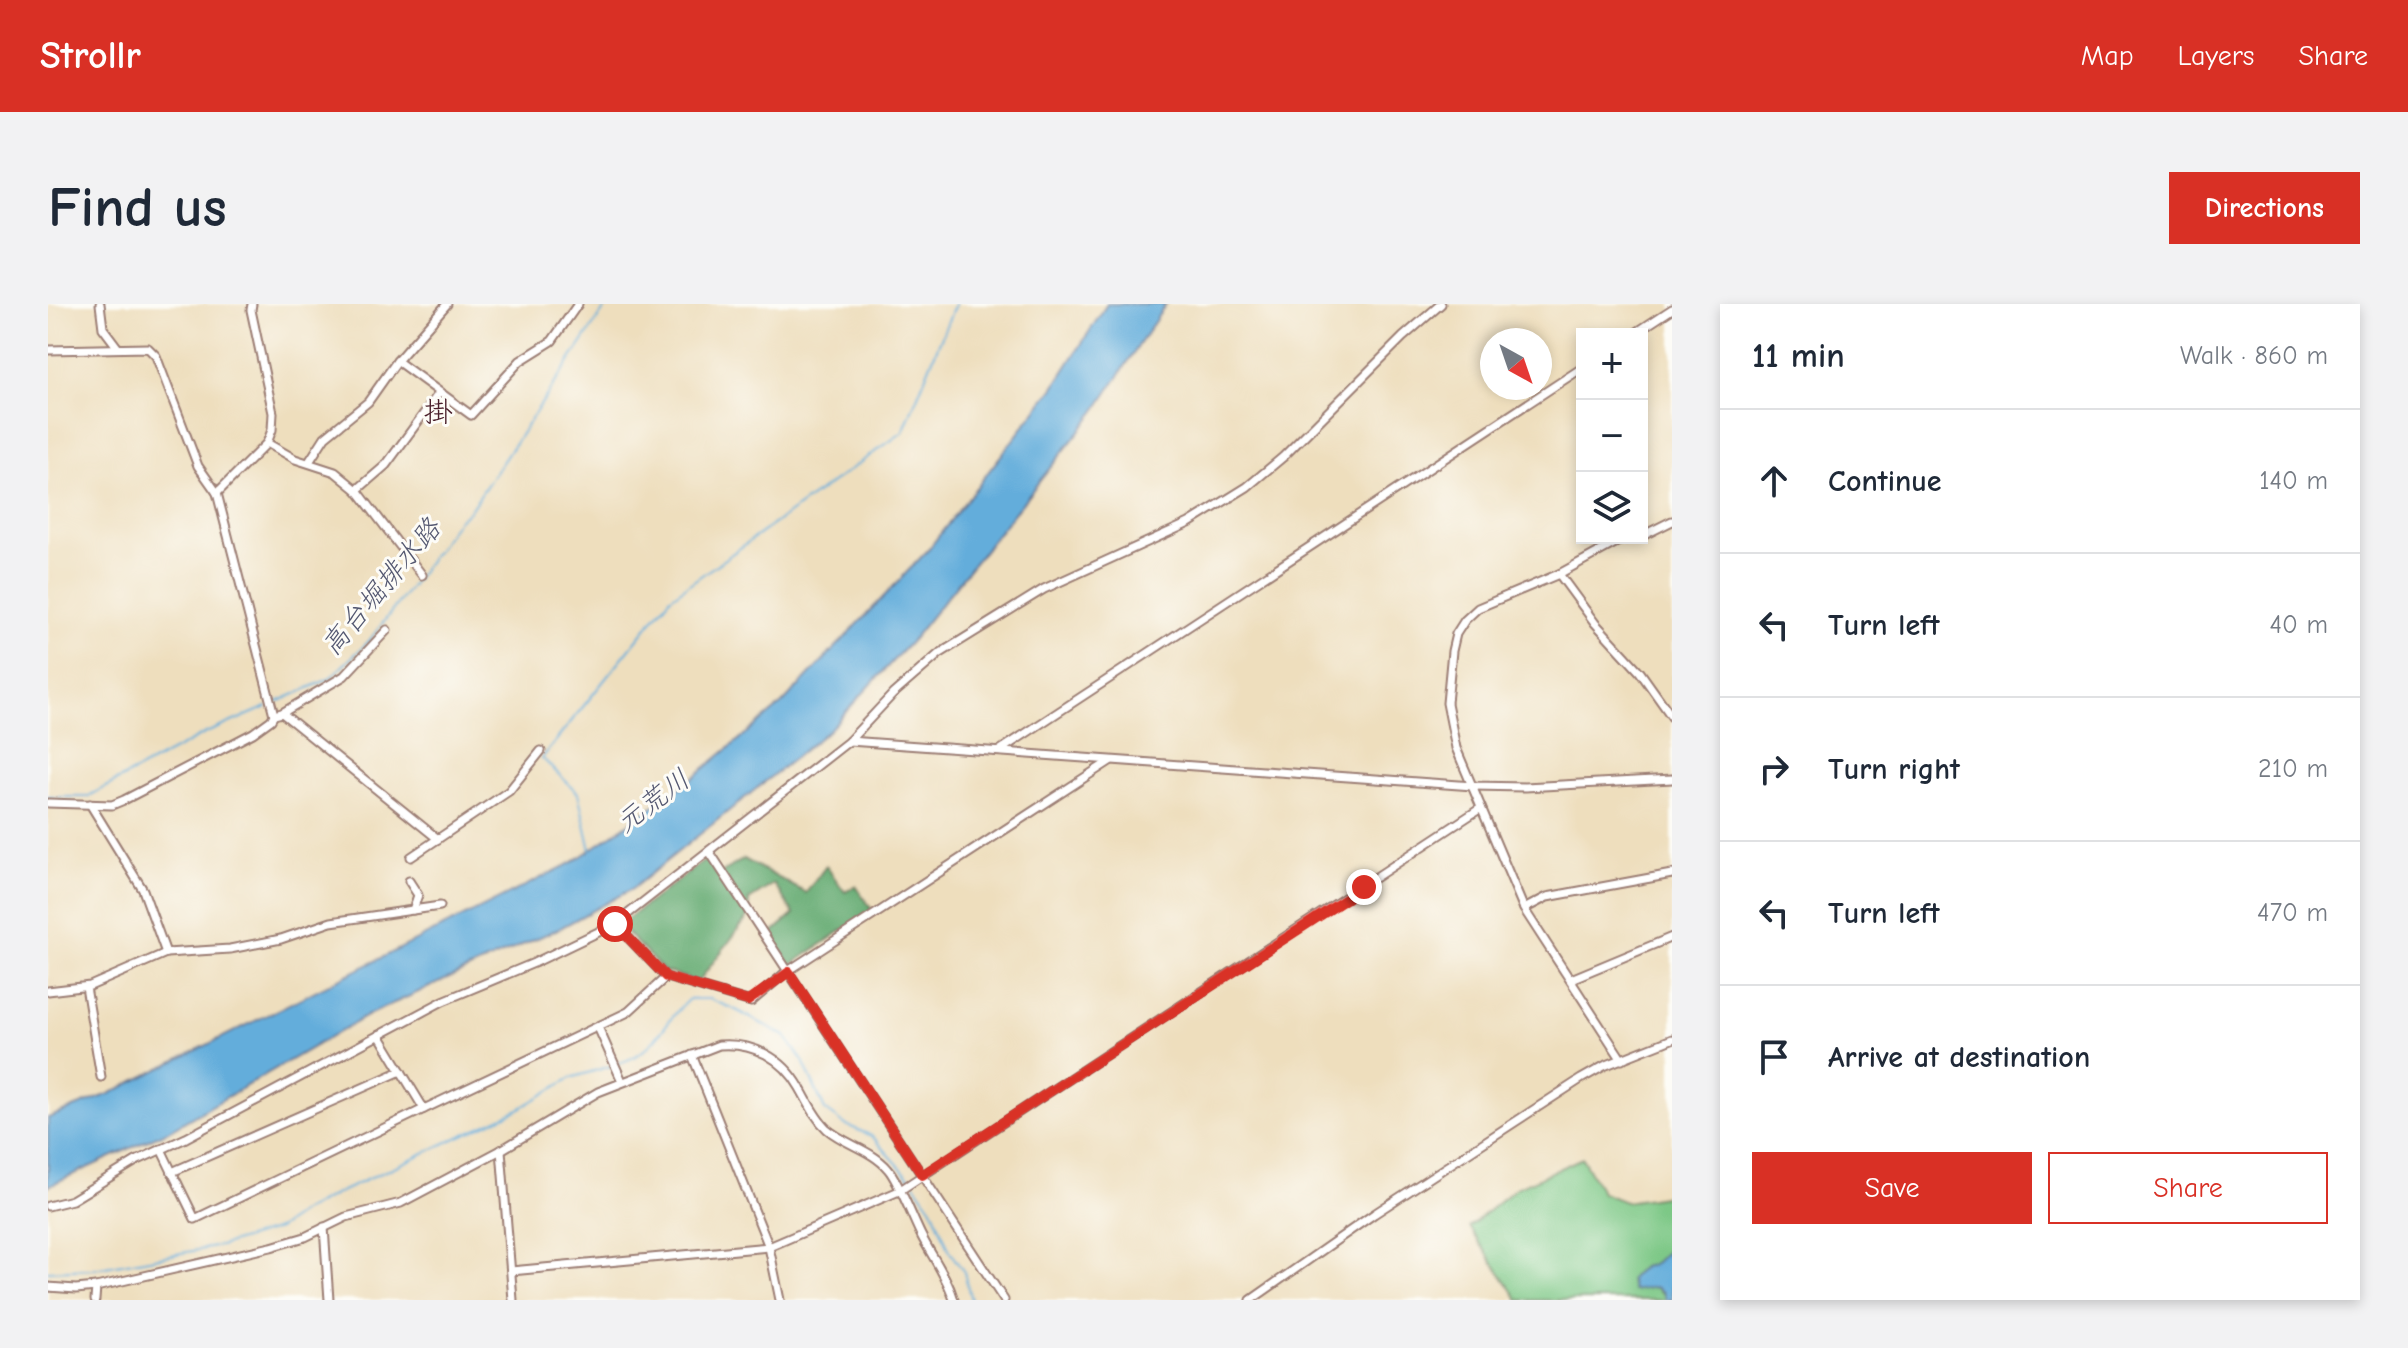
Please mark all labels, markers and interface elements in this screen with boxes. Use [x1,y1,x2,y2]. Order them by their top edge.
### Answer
text: Strollr [40,34,141,78]
text: Map [2081,40,2134,72]
text: Layers [2178,40,2254,72]
text: Share [2298,40,2368,72]
button: Directions [2169,172,2360,244]
text: Find us [48,176,227,240]
north arrow [1480,328,1552,400]
map controls [1576,328,1648,544]
button: + [1576,328,1648,400]
text: 11 min [1752,336,1845,376]
text: Walk · 860 m [2180,341,2328,371]
district label: 掛 [423,395,453,430]
button: − [1576,400,1648,472]
icon: ahead [1752,459,1796,503]
text: Continue [1828,464,1942,499]
text: 140 m [2259,466,2328,496]
button: layers [1576,472,1648,544]
water label: 高台堀排水路 [315,511,449,662]
icon: left [1752,603,1796,647]
text: Turn left [1828,608,1940,643]
text: 40 m [2269,610,2328,640]
icon: right [1752,747,1796,791]
text: Turn right [1828,752,1960,787]
text: 210 m [2258,754,2328,784]
water label: 元荒川 [610,763,696,839]
route end [1346,869,1382,905]
icon: left [1752,891,1796,935]
text: Turn left [1828,896,1940,931]
text: 470 m [2257,898,2328,928]
route start [597,906,633,942]
icon: arrive [1752,1035,1796,1079]
text: Arrive at destination [1828,1040,2090,1075]
button: Save [1752,1152,2032,1224]
button: Share [2048,1152,2328,1224]

